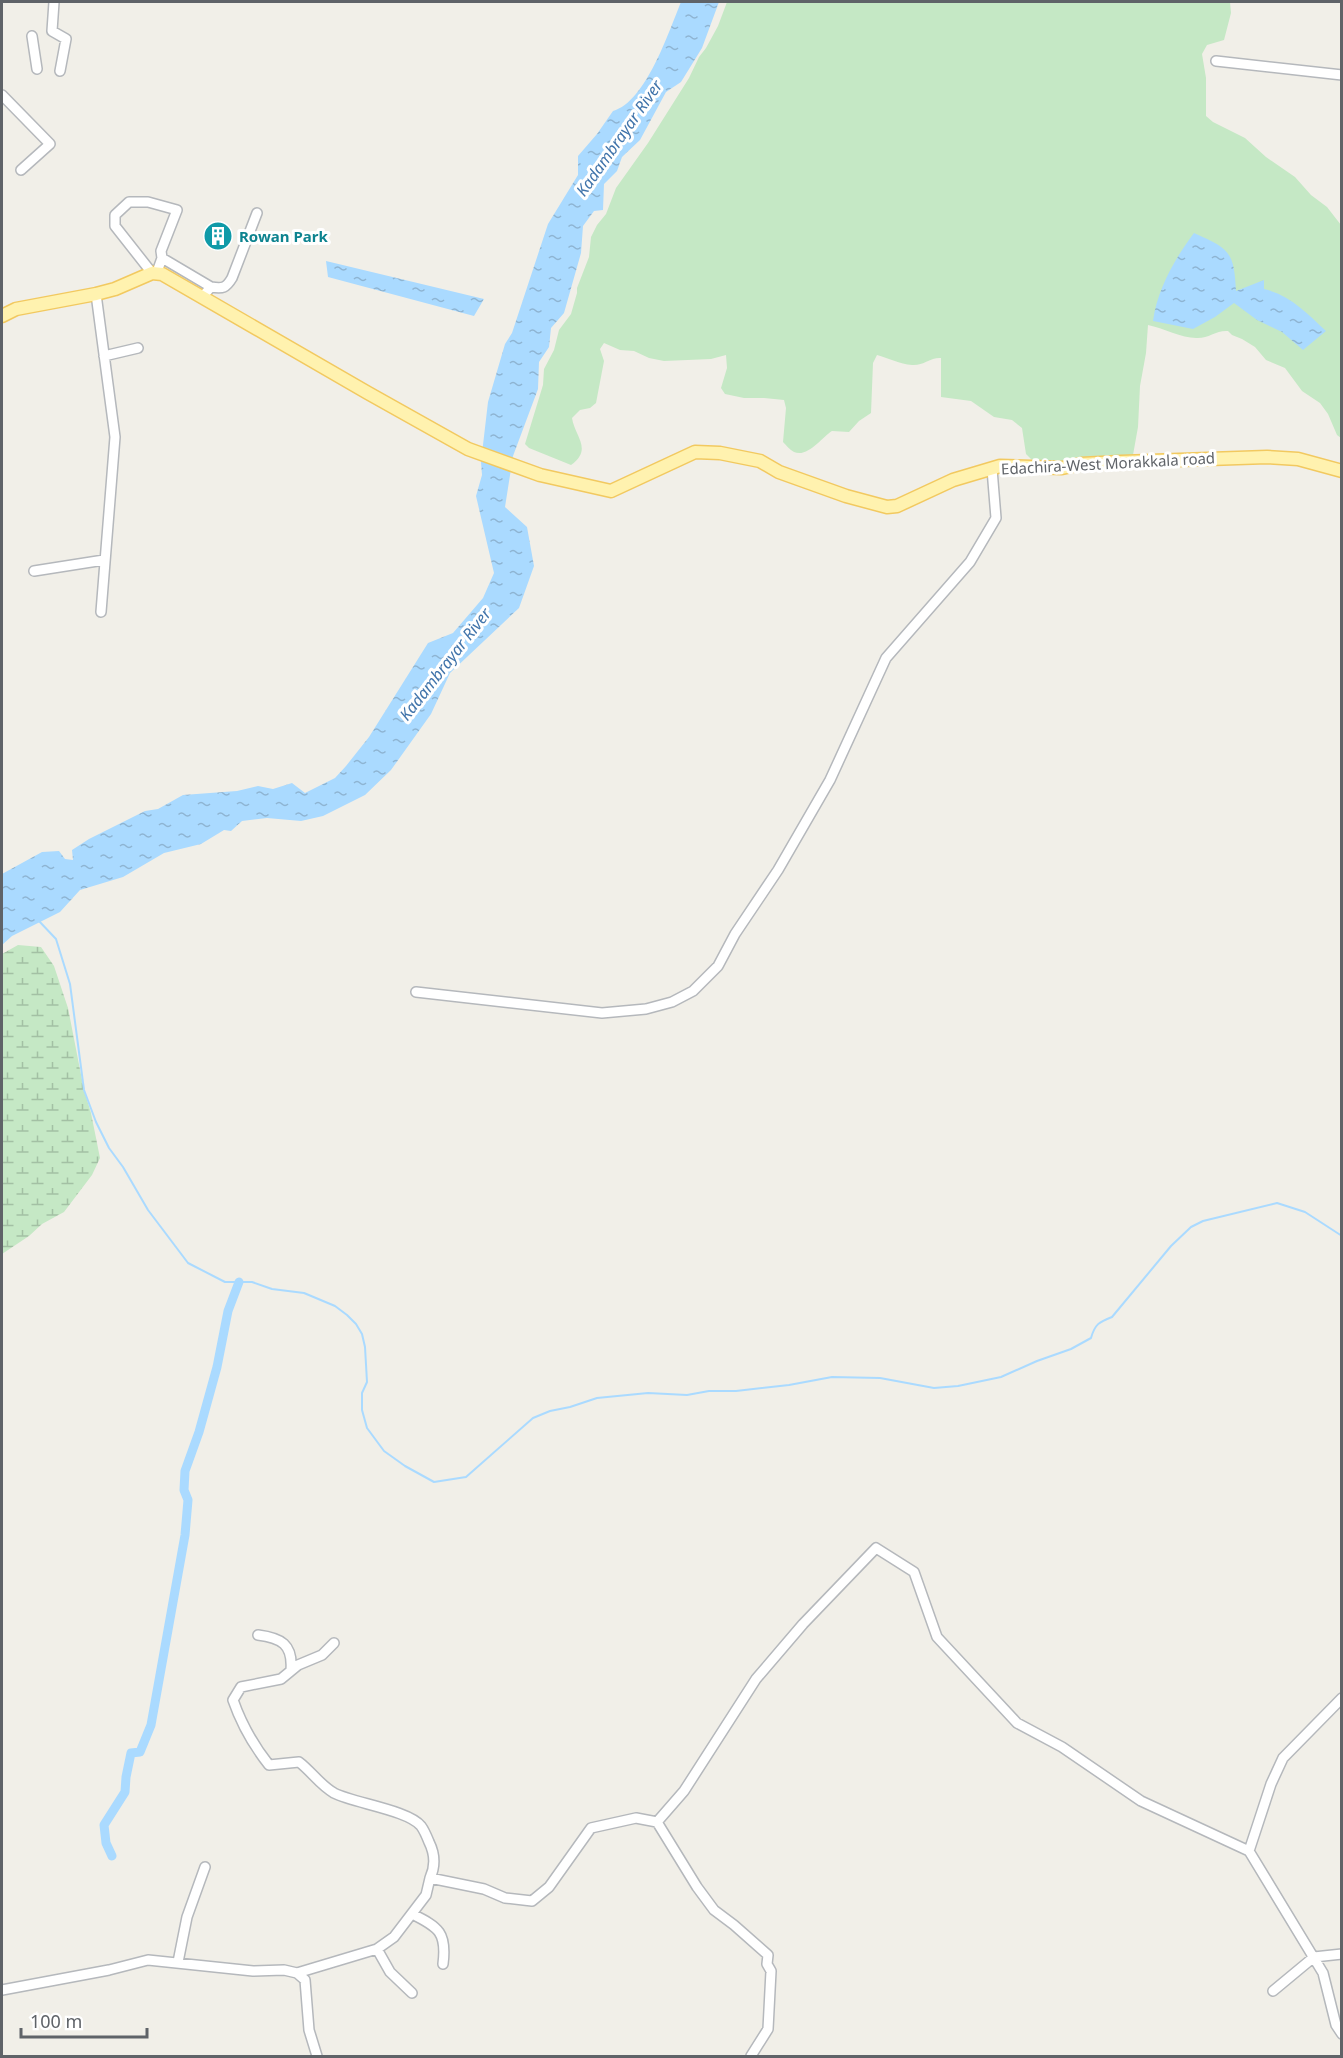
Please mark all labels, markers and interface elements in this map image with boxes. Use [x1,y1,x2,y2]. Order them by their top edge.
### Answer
water label: Kadambrayar River [571,75,668,200]
building icon: Rowan Park [202,220,234,252]
place label: Rowan Park [239,226,328,246]
street label: Edachira-West Morakkala road [1000,447,1216,479]
water label: Kadambrayar River [394,603,496,725]
scale bar [21,2001,147,2039]
text: 100 m [30,2009,82,2033]

